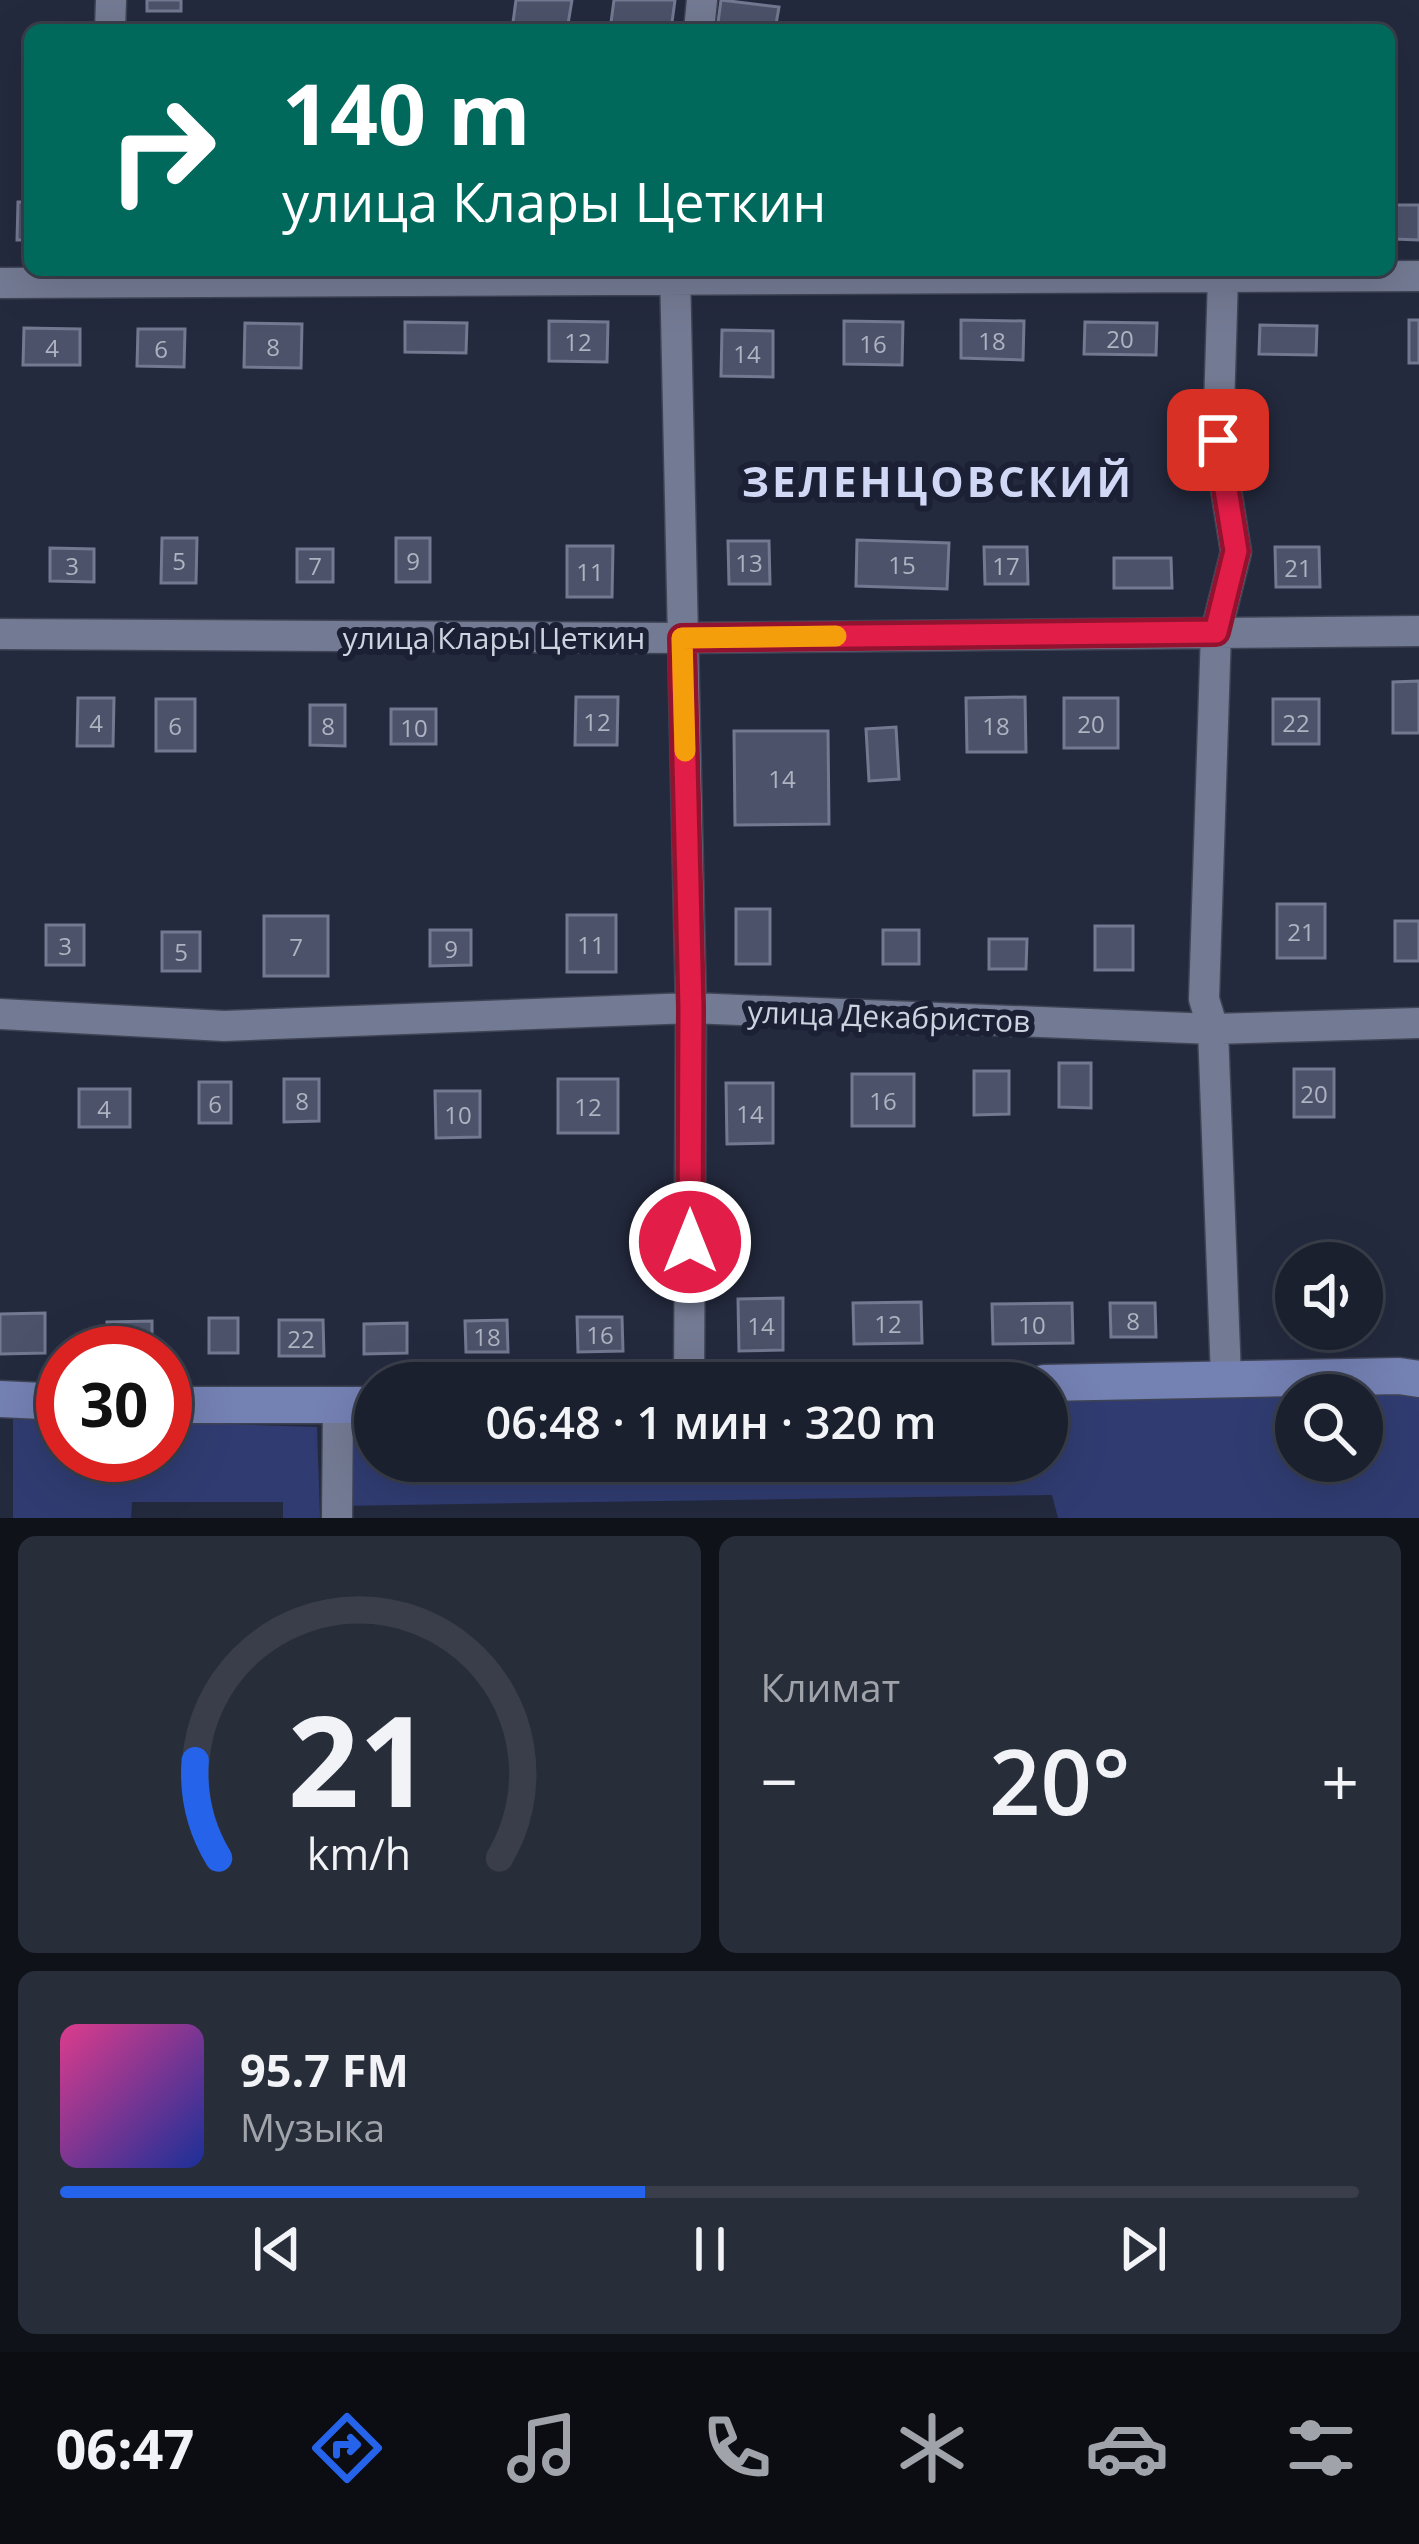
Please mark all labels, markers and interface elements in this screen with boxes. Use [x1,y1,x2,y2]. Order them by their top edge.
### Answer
text: 140 m [282,55,530,170]
icon: right [84,72,240,228]
text: улица Клары Цеткин [282,164,826,238]
house number: 20 [1106,322,1134,355]
house number: 18 [978,324,1006,357]
house number: 12 [564,325,592,358]
house number: 16 [859,327,887,360]
house number: 8 [266,330,280,363]
house number: 4 [45,331,59,364]
house number: 6 [154,332,168,365]
house number: 14 [733,337,761,370]
pin [1167,389,1269,491]
icon: arrive [1185,407,1251,473]
district label: ЗЕЛЕНЦОВСКИЙ [742,452,1134,509]
house number: 5 [172,544,186,577]
house number: 9 [406,544,420,577]
house number: 13 [735,546,763,579]
house number: 15 [888,548,916,581]
house number: 3 [65,549,79,582]
house number: 7 [308,549,322,582]
house number: 17 [992,549,1020,582]
house number: 21 [1284,551,1312,584]
house number: 11 [576,555,604,588]
street label: улица Клары Цеткин [343,617,645,658]
house number: 12 [583,705,611,738]
house number: 4 [89,706,103,739]
house number: 22 [1282,706,1310,739]
house number: 20 [1077,707,1105,740]
house number: 6 [168,709,182,742]
house number: 8 [321,709,335,742]
house number: 18 [982,709,1010,742]
house number: 10 [400,711,428,744]
house number: 14 [768,762,796,795]
house number: 21 [1287,915,1315,948]
house number: 11 [577,928,605,961]
house number: 3 [58,929,72,962]
house number: 7 [289,930,303,963]
house number: 9 [444,932,458,965]
house number: 5 [174,935,188,968]
street label: улица Декабристов [747,991,1031,1041]
house number: 20 [1300,1077,1328,1110]
house number: 8 [295,1084,309,1117]
house number: 16 [869,1084,897,1117]
house number: 6 [208,1087,222,1120]
house number: 12 [574,1090,602,1123]
house number: 4 [97,1092,111,1125]
house number: 14 [736,1097,764,1130]
house number: 10 [444,1098,472,1131]
position arrow [627,1179,753,1305]
map controls [1275,1242,1383,1482]
button: sound [1275,1242,1383,1350]
house number: 8 [1126,1304,1140,1337]
house number: 12 [874,1307,902,1340]
house number: 10 [1018,1308,1046,1341]
house number: 14 [747,1309,775,1342]
house number: 16 [586,1318,614,1351]
house number: 18 [473,1320,501,1353]
house number: 22 [287,1322,315,1355]
speed limit sign: 30 [36,1326,192,1482]
button: search [1275,1374,1383,1482]
text: 06:48 · 1 мин · 320 m [485,1391,937,1452]
text: Климат [761,1660,900,1713]
text: 21 [288,1674,431,1844]
text: 20° [989,1719,1130,1841]
text: − [761,1735,798,1825]
text: + [1321,1735,1359,1825]
text: km/h [307,1823,411,1882]
text: 95.7 FM [240,2039,409,2100]
text: Музыка [240,2100,385,2153]
icon: previous [244,2216,310,2282]
icon: pause [677,2216,743,2282]
icon: next [1110,2216,1176,2282]
icon: directions [305,2406,389,2490]
icon: music [500,2406,584,2490]
icon: phone [695,2406,779,2490]
icon: climate [890,2406,974,2490]
icon: car [1085,2406,1169,2490]
icon: filters [1279,2406,1363,2490]
text: 06:47 [55,2411,194,2485]

